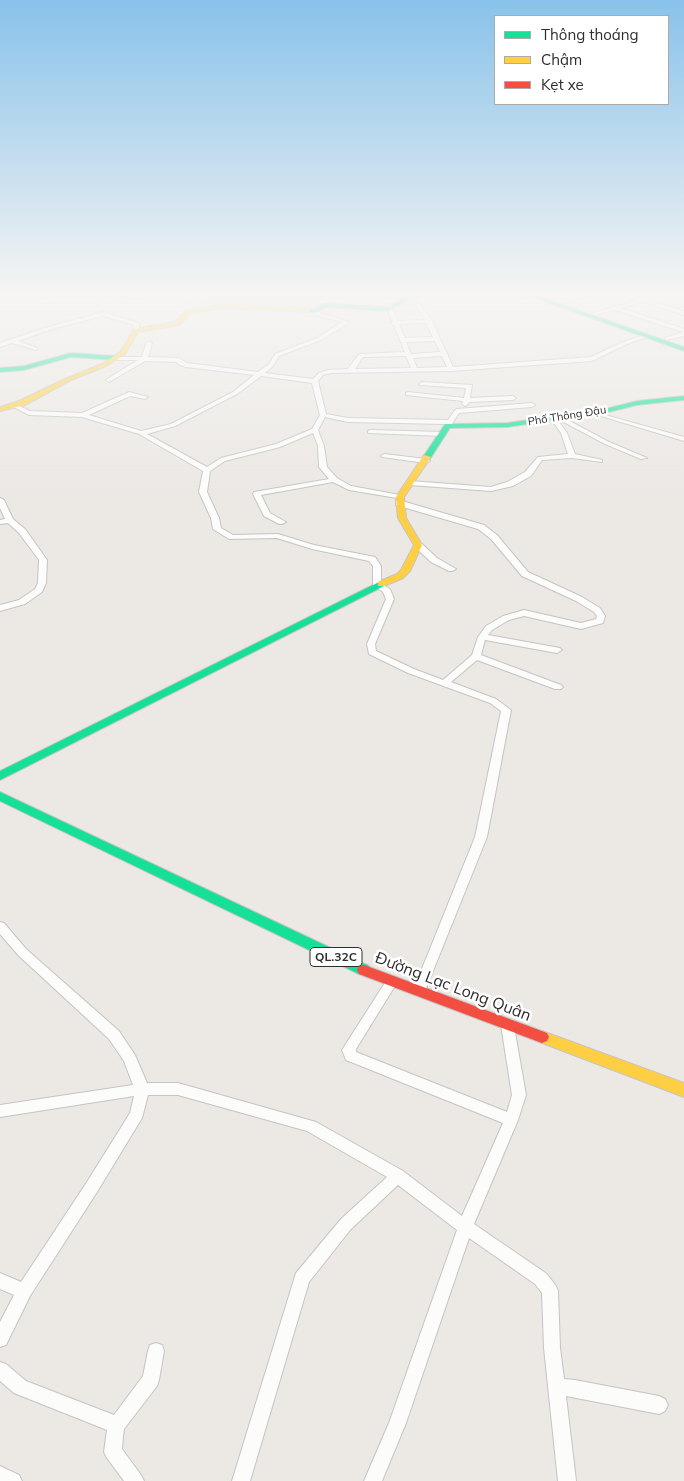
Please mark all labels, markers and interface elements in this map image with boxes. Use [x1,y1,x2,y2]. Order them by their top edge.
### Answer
legend [494,15,669,105]
text: Thông thoáng [541,25,639,44]
text: Chậm [541,50,582,69]
text: Kẹt xe [541,75,584,94]
street label: Phố Thông Đậu [527,403,607,429]
road number: QL.32C [310,948,362,966]
street label: Đường Lạc Long Quân [372,948,534,1026]

